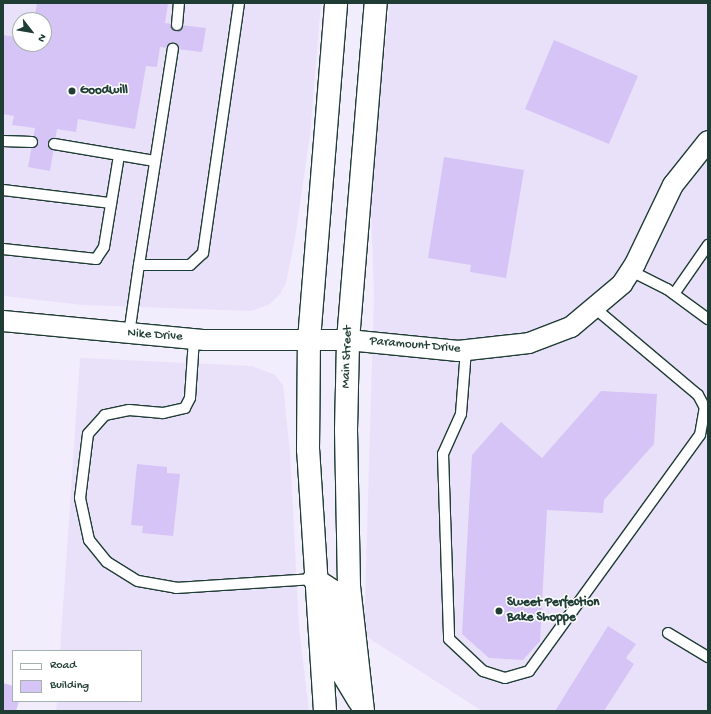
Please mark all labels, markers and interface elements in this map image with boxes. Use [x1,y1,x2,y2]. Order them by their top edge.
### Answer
north arrow [12,12,52,52]
text: N [34,31,48,44]
place label: Goodwill [80,83,128,99]
marker: Goodwill [67,86,77,96]
street label: Main Street [339,325,357,389]
street label: Nike Drive [127,326,183,346]
street label: Paramount Drive [369,334,461,358]
place label: Sweet Perfection Bake Shoppe [507,596,600,627]
marker: Sweet Perfection Bake Shoppe [494,606,504,616]
legend [12,650,142,702]
text: Road [50,659,76,673]
text: Building [50,679,89,693]

